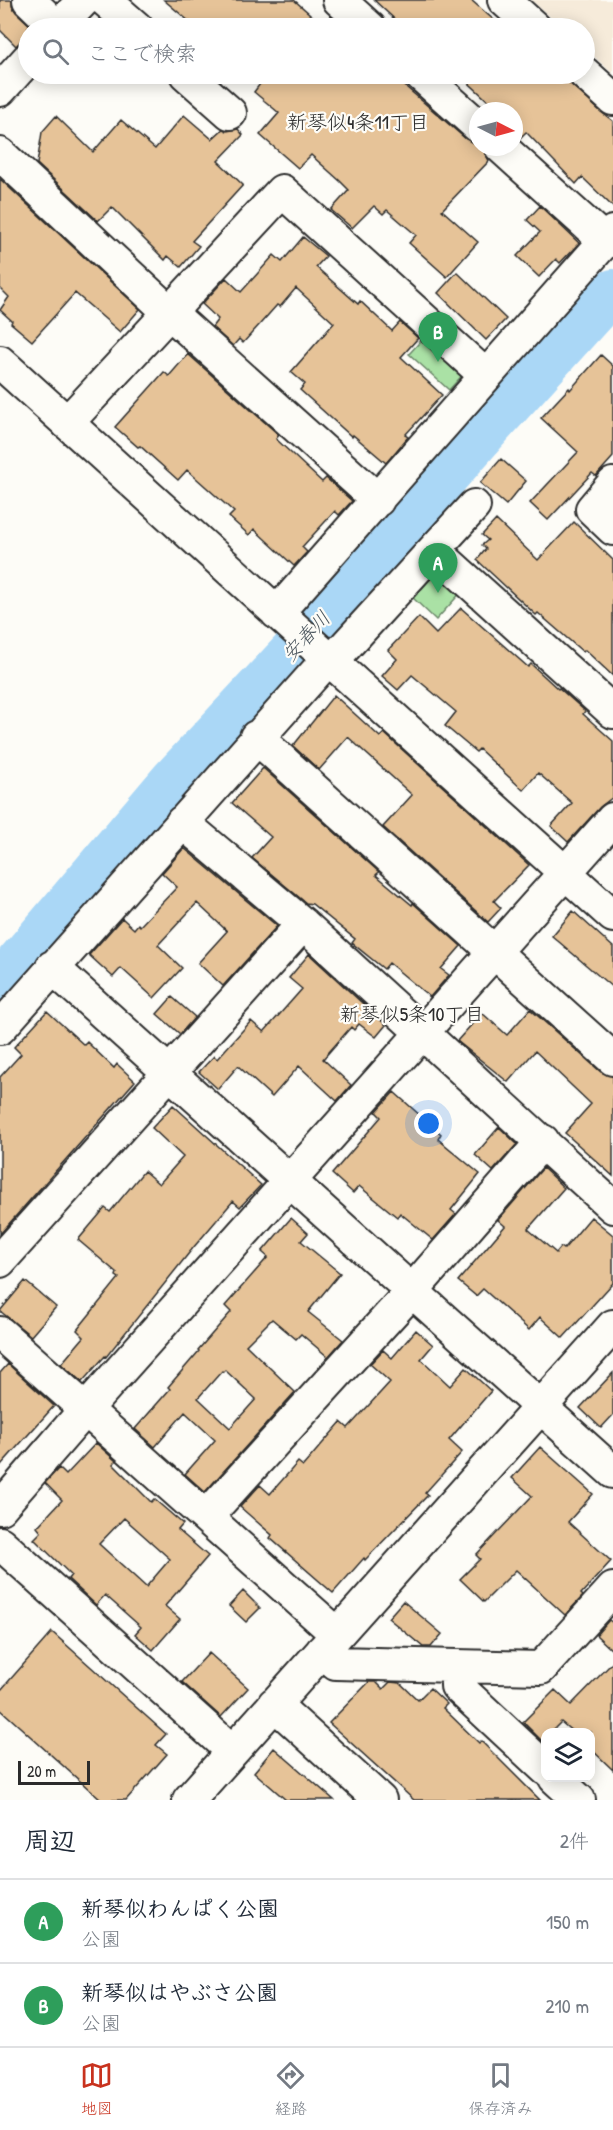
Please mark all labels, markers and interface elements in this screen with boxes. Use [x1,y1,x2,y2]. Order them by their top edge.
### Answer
search box [18,18,595,84]
icon: search [39,35,72,68]
text: ここで検索 [87,38,197,68]
north arrow [469,102,523,156]
district label: 新琴似4条11丁目 [287,108,429,135]
pin: B [418,312,458,362]
pin: A [418,544,458,593]
water label: 安春川 [275,605,336,667]
district label: 新琴似5条10丁目 [340,1000,484,1027]
your location [414,1109,443,1138]
map controls [541,1728,595,1782]
button: layers [541,1728,595,1782]
scale bar [18,1758,90,1786]
text: 20 m [27,1760,56,1782]
text: 周辺 [24,1823,76,1858]
text: 2件 [560,1827,589,1854]
text: 新琴似わんぱく公園 [81,1893,279,1923]
text: A [39,1908,48,1935]
text: 150 m [546,1908,589,1935]
text: 公園 [81,1925,121,1952]
text: 新琴似はやぶさ公園 [81,1977,278,2007]
text: B [38,1992,49,2019]
text: 210 m [545,1992,589,2019]
text: 公園 [81,2009,121,2036]
tab: 地図 [80,2059,113,2119]
tab: 経路 [274,2059,307,2119]
tab: 保存済み [468,2059,532,2119]

